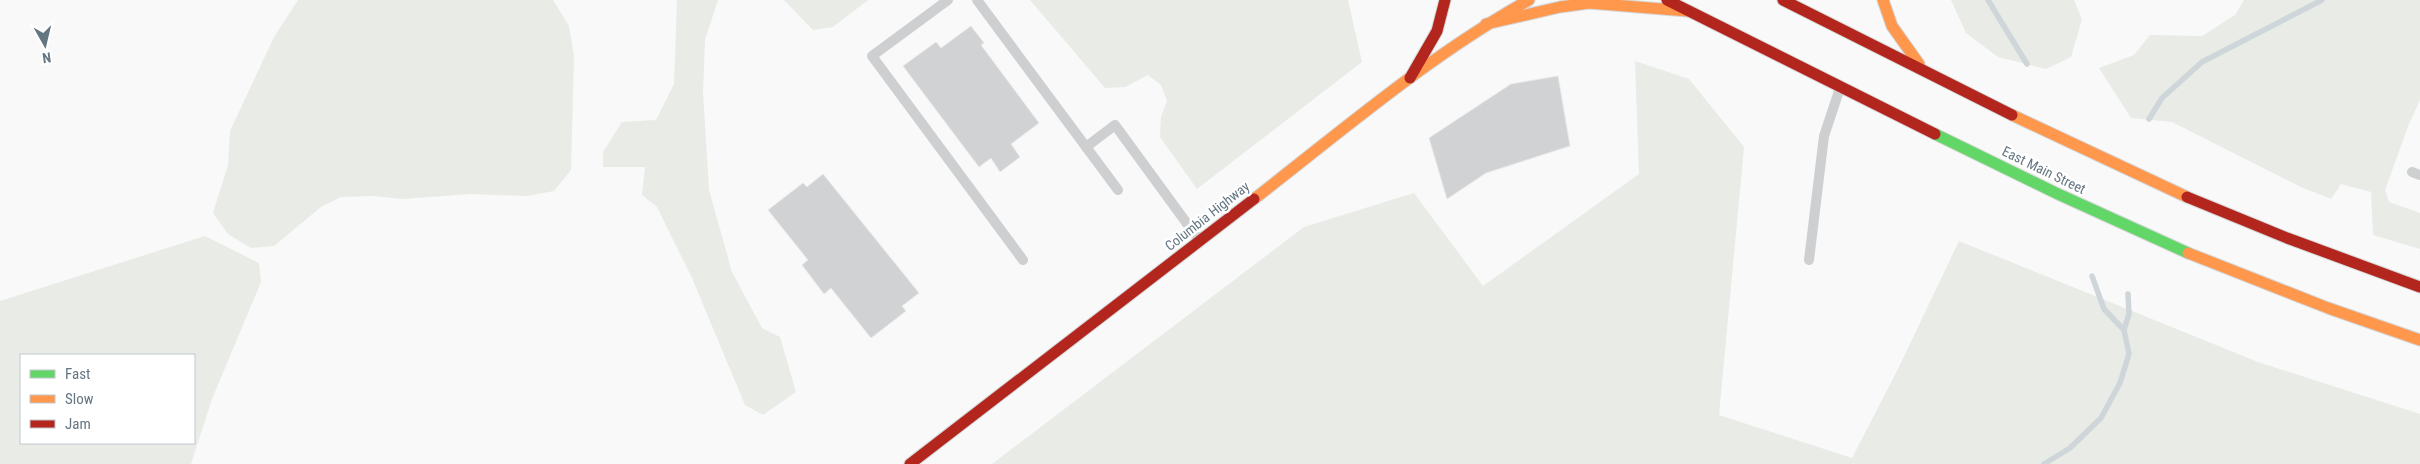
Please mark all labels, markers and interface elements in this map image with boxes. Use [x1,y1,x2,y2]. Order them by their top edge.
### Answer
north arrow [20,20,70,70]
text: N [41,49,52,66]
street label: East Main Street [2000,143,2088,197]
street label: Columbia Highway [1162,178,1252,254]
legend [20,354,195,444]
text: Fast [65,365,90,383]
text: Slow [65,390,94,408]
text: Jam [65,415,91,433]

